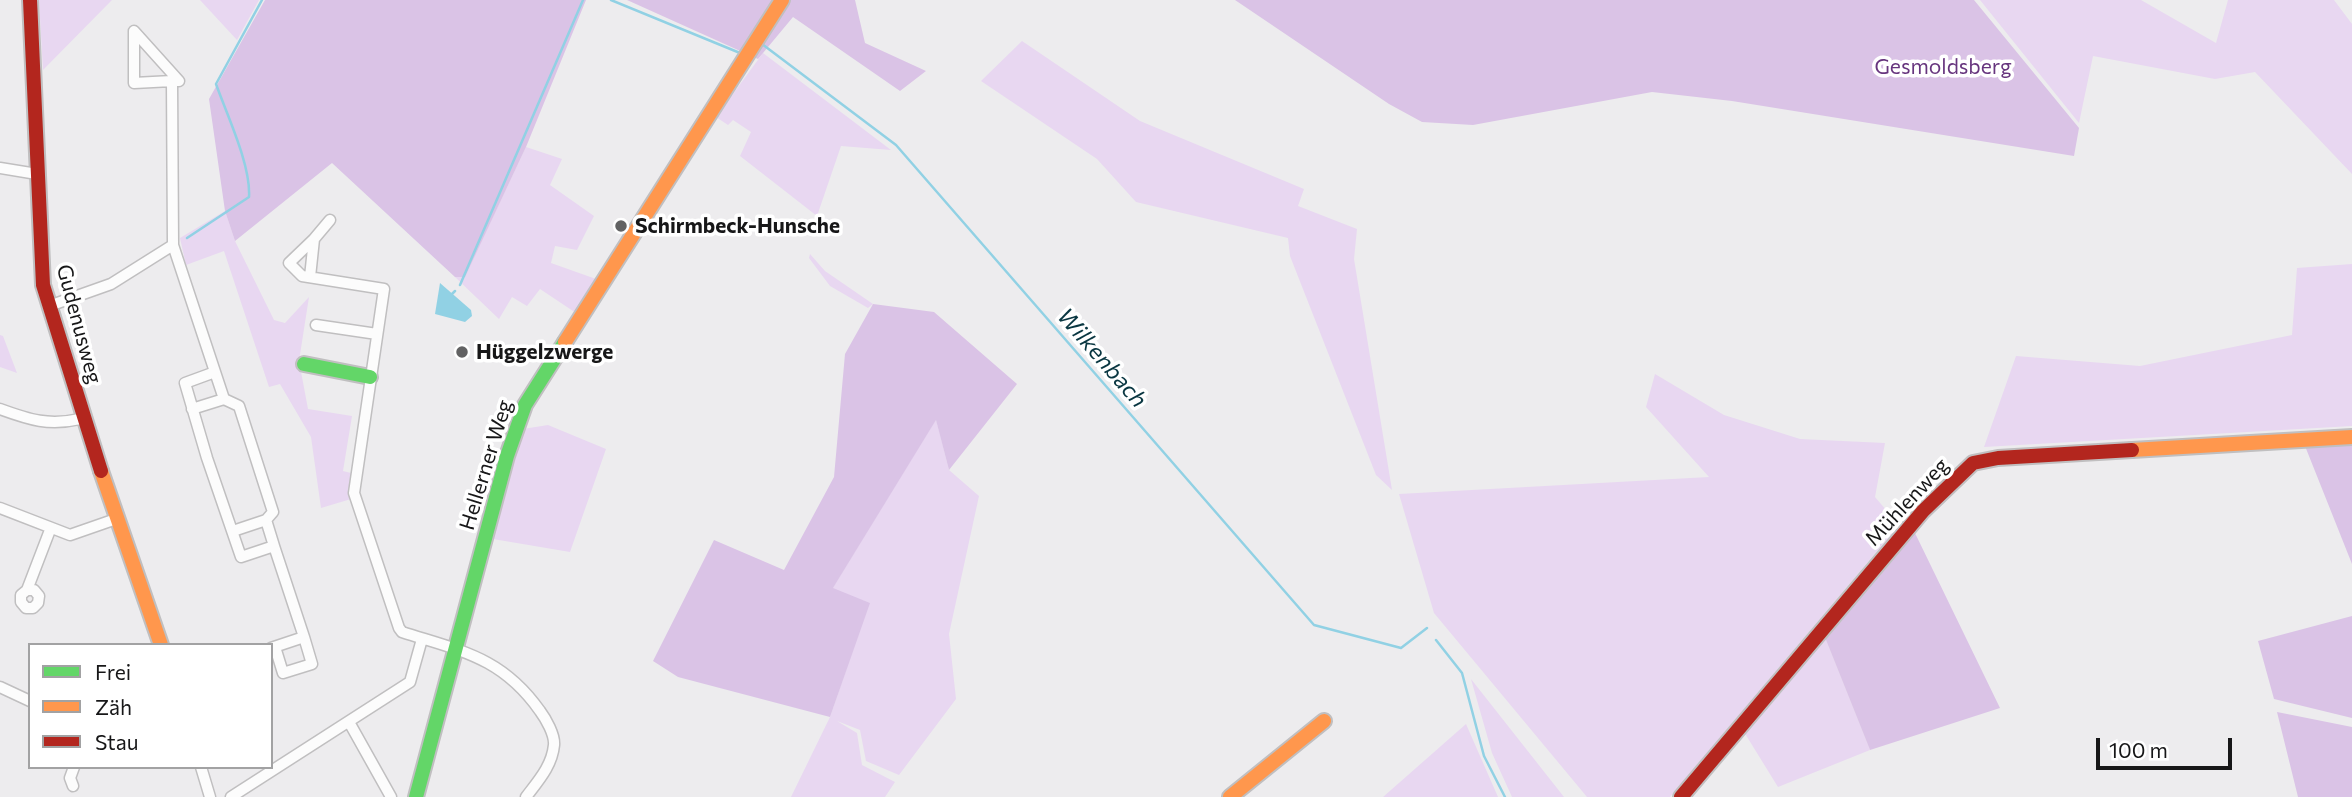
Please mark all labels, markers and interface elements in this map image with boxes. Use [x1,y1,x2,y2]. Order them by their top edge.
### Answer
park label: Gesmoldsberg [1874,54,2012,80]
place label: Schirmbeck-Hunsche [635,213,840,239]
marker: Schirmbeck-Hunsche [613,218,629,234]
street label: Gudenusweg [51,262,107,386]
water label: Wilkenbach [1051,303,1153,413]
place label: Hüggelzwerge [476,339,613,365]
marker: Hüggelzwerge [454,344,470,360]
street label: Hellerner Weg [454,397,518,533]
street label: Mühlenweg [1860,453,1954,551]
legend [28,643,273,769]
text: Frei [95,659,131,684]
text: Zäh [95,694,132,719]
scale bar [2100,724,2236,768]
text: Stau [95,729,138,754]
text: 100 m [2109,737,2168,762]

